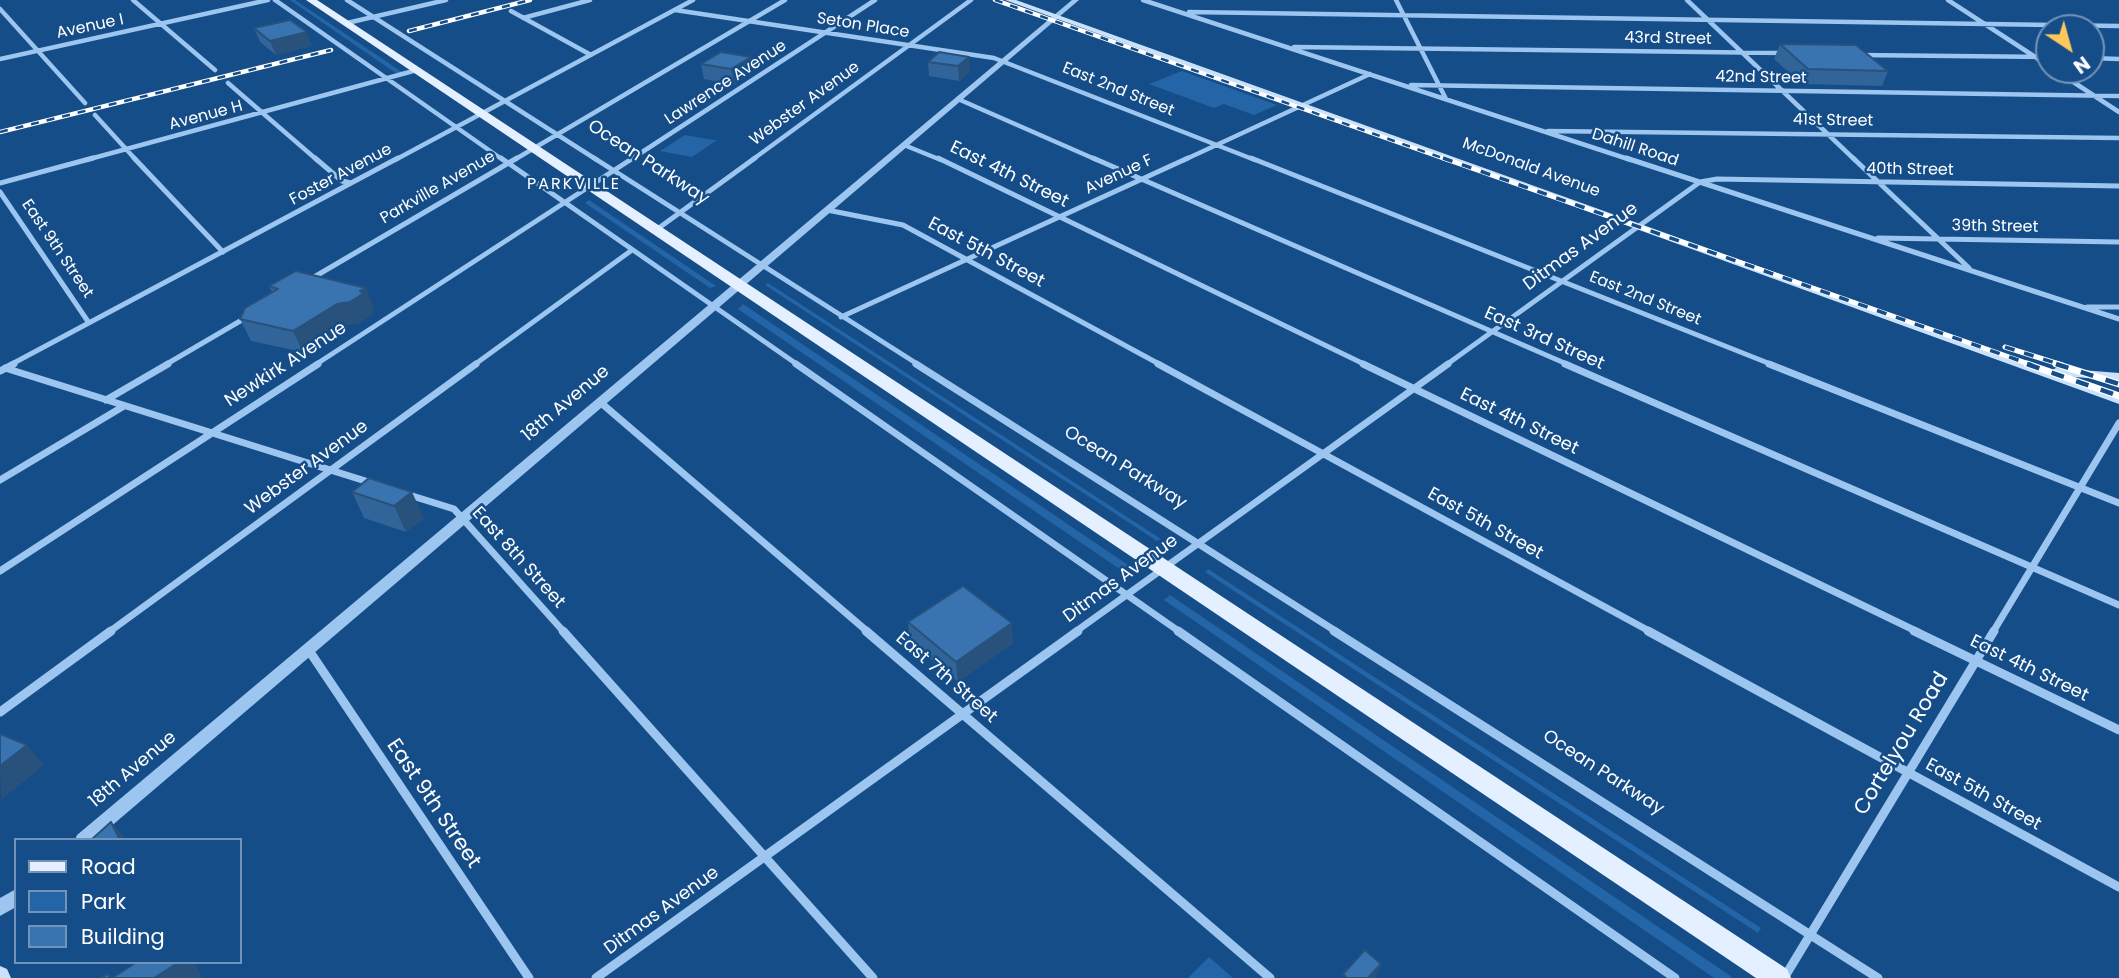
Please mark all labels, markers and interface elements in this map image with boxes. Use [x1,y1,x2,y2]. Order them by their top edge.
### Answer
street label: Seton Place [815,9,911,43]
street label: Avenue I [55,11,125,43]
north arrow [2035,14,2105,84]
street label: 43rd Street [1624,29,1712,49]
street label: Lawrence Avenue [662,37,790,129]
text: N [2068,50,2095,80]
street label: Webster Avenue [746,58,864,150]
street label: East 2nd Street [1059,59,1177,121]
street label: 42nd Street [1715,68,1807,88]
street label: Avenue H [167,97,245,135]
street label: 41st Street [1793,111,1873,131]
street label: Ocean Parkway [583,116,713,210]
street label: Dahill Road [1589,125,1681,171]
street label: McDonald Avenue [1459,134,1603,202]
street label: East 4th Street [946,137,1072,213]
street label: Foster Avenue [287,140,395,210]
street label: Parkville Avenue [377,147,499,229]
street label: Avenue F [1082,151,1156,199]
street label: 40th Street [1866,160,1954,180]
district label: PARKVILLE [528,175,620,195]
street label: East 9th Street [17,196,97,302]
street label: Ditmas Avenue [1520,198,1642,296]
street label: East 5th Street [924,213,1048,293]
street label: 39th Street [1951,217,2039,237]
street label: East 2nd Street [1586,268,1704,330]
street label: East 3rd Street [1481,303,1607,375]
street label: Newkirk Avenue [221,318,351,412]
street label: 18th Avenue [518,361,614,447]
street label: East 4th Street [1456,384,1582,460]
street label: Webster Avenue [241,416,373,520]
street label: Ocean Parkway [1060,422,1190,514]
street label: East 5th Street [1423,483,1547,565]
street label: East 8th Street [467,503,569,613]
street label: Ditmas Avenue [1060,530,1182,628]
street label: East 7th Street [891,628,1001,728]
street label: East 4th Street [1966,631,2092,707]
street label: Cortelyou Road [1849,668,1955,820]
street label: Ocean Parkway [1538,726,1668,820]
street label: 18th Avenue [85,727,181,813]
street label: East 9th Street [380,735,486,873]
street label: East 5th Street [1921,754,2045,836]
legend [14,838,242,964]
text: Road [81,852,136,881]
street label: Ditmas Avenue [601,862,723,960]
text: Park [81,887,126,916]
text: Building [81,922,165,951]

